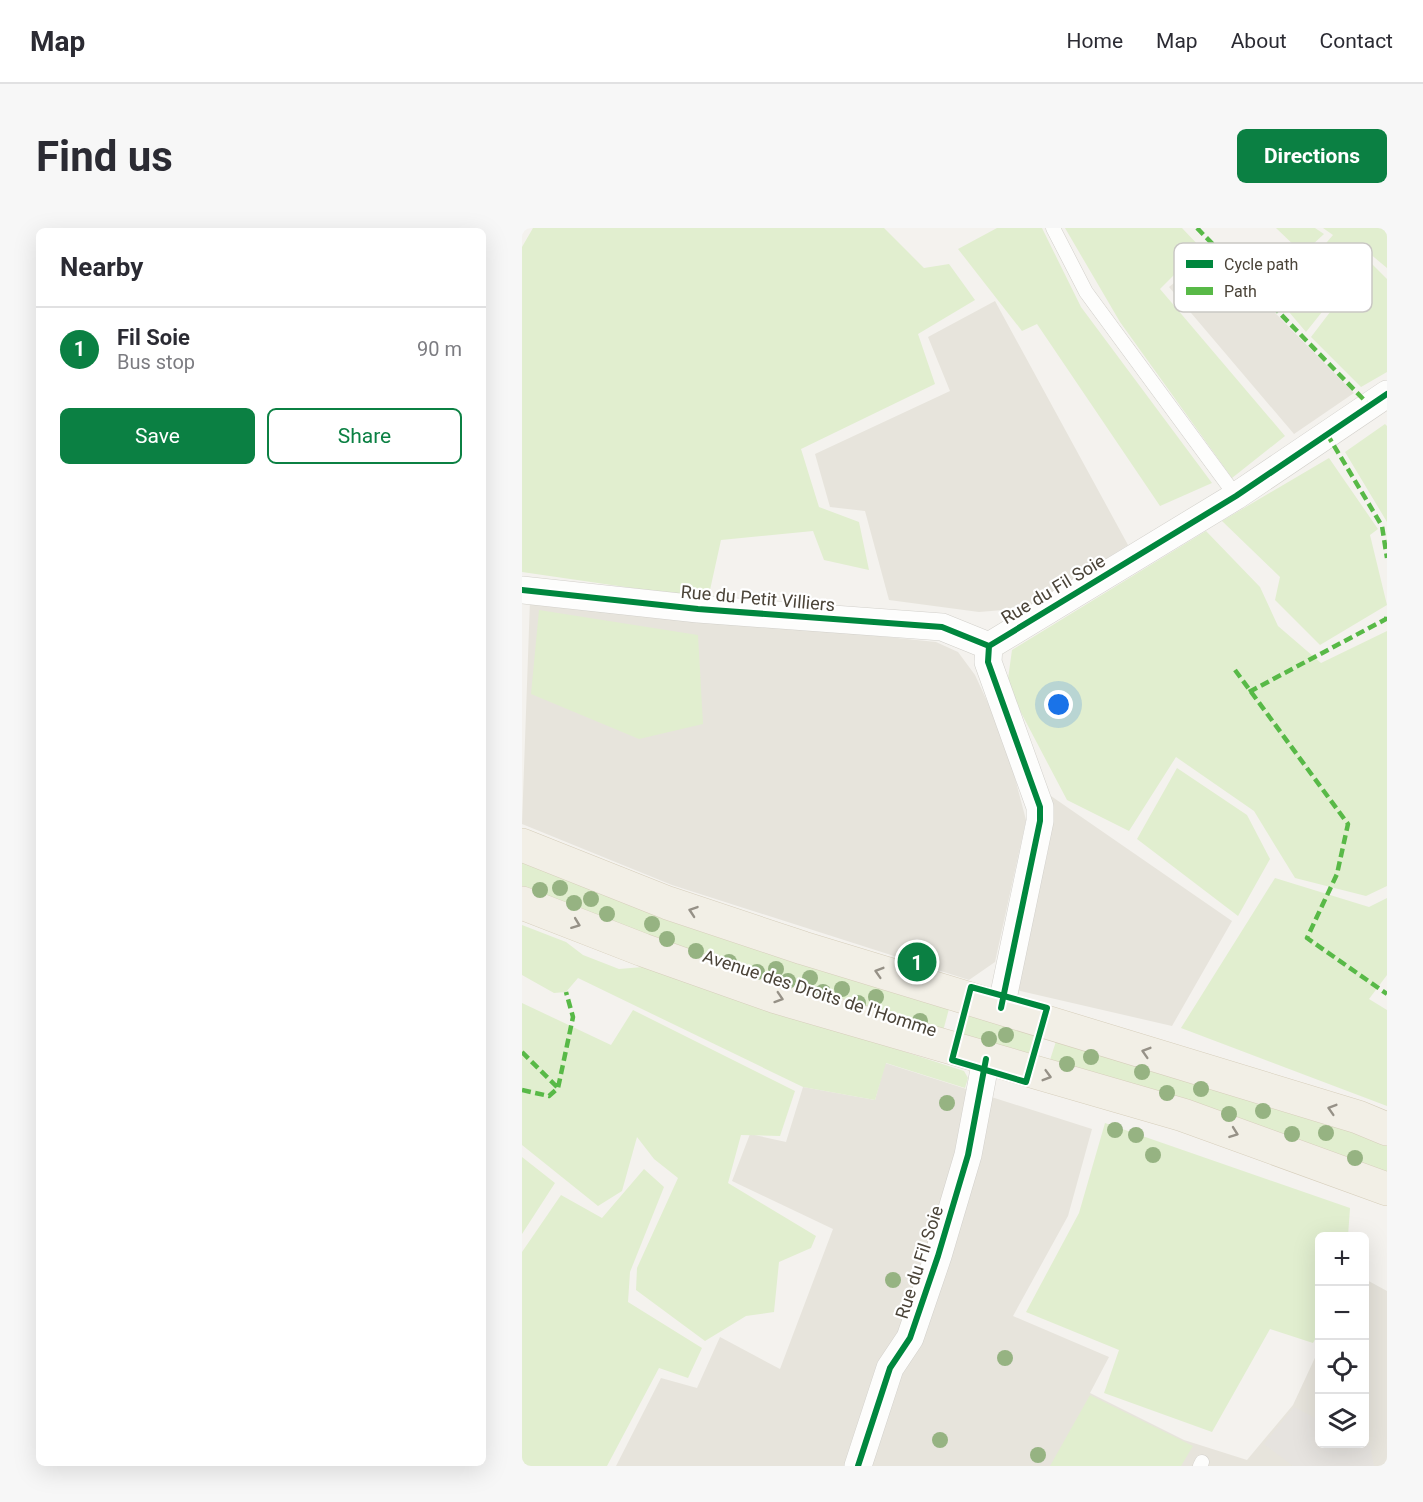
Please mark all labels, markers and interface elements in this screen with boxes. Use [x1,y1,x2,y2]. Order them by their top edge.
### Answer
text: Map [30,25,85,58]
text: Home [1067,29,1123,53]
text: Map [1156,29,1198,53]
text: About [1231,29,1287,53]
text: Contact [1320,29,1393,53]
button: Directions [1237,129,1387,183]
text: Find us [36,132,173,181]
legend [1174,243,1372,312]
text: Nearby [60,252,143,282]
text: Cycle path [1224,255,1298,274]
text: Path [1224,282,1257,301]
text: Fil Soie [117,325,190,350]
text: 1 [74,337,85,361]
text: 90 m [417,337,462,361]
text: Bus stop [117,350,195,374]
button: Save [60,408,255,464]
button: Share [267,408,462,464]
street label: Rue du Fil Soie [997,550,1109,628]
street label: Rue du Petit Villiers [680,581,836,615]
your location [1044,690,1073,719]
one-way arrow [688,906,699,919]
one-way arrow [570,917,581,929]
pin: 1 [898,940,936,984]
street label: Avenue des Droits de l'Homme [700,945,940,1041]
one-way arrow [874,967,885,979]
one-way arrow [773,991,784,1003]
one-way arrow [1141,1046,1152,1059]
one-way arrow [1041,1069,1052,1081]
one-way arrow [1327,1104,1338,1116]
one-way arrow [1228,1125,1239,1138]
street label: Rue du Fil Soie [891,1203,947,1321]
map controls [1315,1232,1369,1448]
button: + [1315,1232,1369,1286]
button: − [1315,1286,1369,1340]
button: locate [1315,1340,1369,1394]
button: layers [1315,1394,1369,1448]

